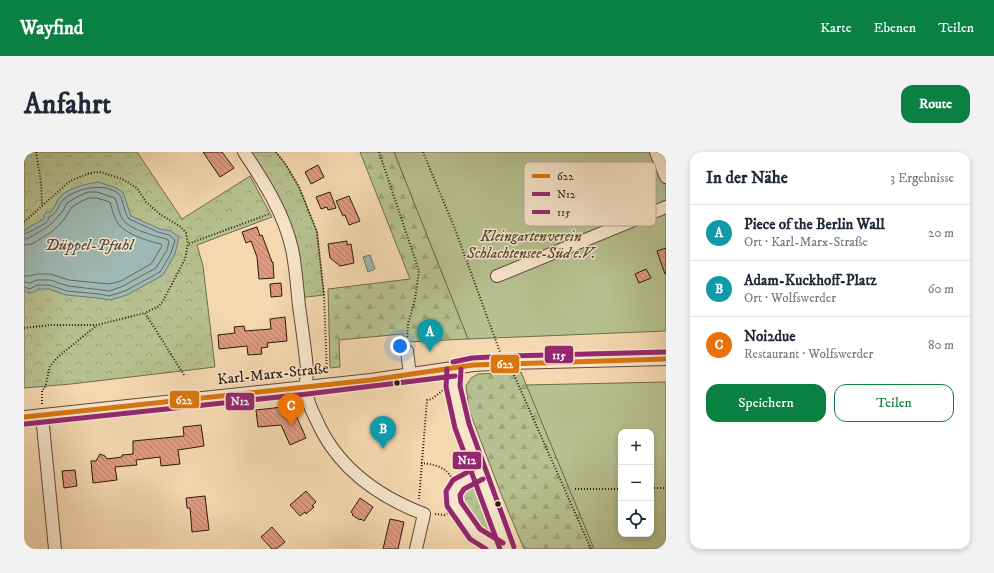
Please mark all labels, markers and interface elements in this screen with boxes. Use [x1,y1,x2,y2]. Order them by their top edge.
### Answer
text: Wayfind [20,17,83,40]
text: Karte [820,19,851,37]
text: Ebenen [873,19,916,37]
text: Teilen [938,19,974,37]
button: Route [901,85,970,123]
text: Anfahrt [24,87,111,122]
legend [524,162,656,226]
text: In der Nähe [706,167,788,189]
text: 622 [557,170,574,184]
text: 3 Ergebnisse [890,170,954,186]
text: N12 [557,188,576,202]
text: 115 [557,206,571,220]
text: Piece of the Berlin Wall [744,215,885,234]
text: A [715,225,723,241]
text: 20 m [928,225,954,241]
park label: Kleingartenverein Schlachtensee-Süd e.V. [466,227,597,263]
text: Ort · Karl-Marx-Straße [744,234,868,250]
water label: Düppel-Pfuhl [45,235,135,255]
text: Adam-Kuckhoff-Platz [744,271,877,290]
text: B [715,281,723,297]
text: 60 m [928,281,954,297]
text: Ort · Wolfswerder [744,290,836,306]
pin: A [417,319,443,352]
text: Noi2due [744,327,795,346]
your location [390,336,410,356]
text: C [715,337,723,353]
text: 80 m [928,337,954,353]
line badge: 115 [544,345,574,364]
text: Restaurant · Wolfswerder [744,346,873,362]
text: 115 [552,349,566,363]
line badge: 622 [490,354,520,374]
text: 622 [497,358,514,372]
street label: Karl-Marx-Straße [216,359,330,389]
unlabelled marker [392,378,402,388]
button: Speichern [706,384,826,422]
button: Teilen [834,384,954,422]
line badge: 622 [169,390,200,409]
line badge: N12 [225,392,255,411]
pin: C [278,393,304,426]
text: 622 [176,394,193,408]
text: N12 [231,395,250,409]
pin: B [370,416,396,449]
map controls [618,429,654,537]
button: + [618,429,654,465]
line badge: N12 [452,451,482,470]
text: N12 [458,454,477,468]
button: − [618,465,654,501]
unlabelled marker [493,499,503,509]
button: locate [618,501,654,537]

